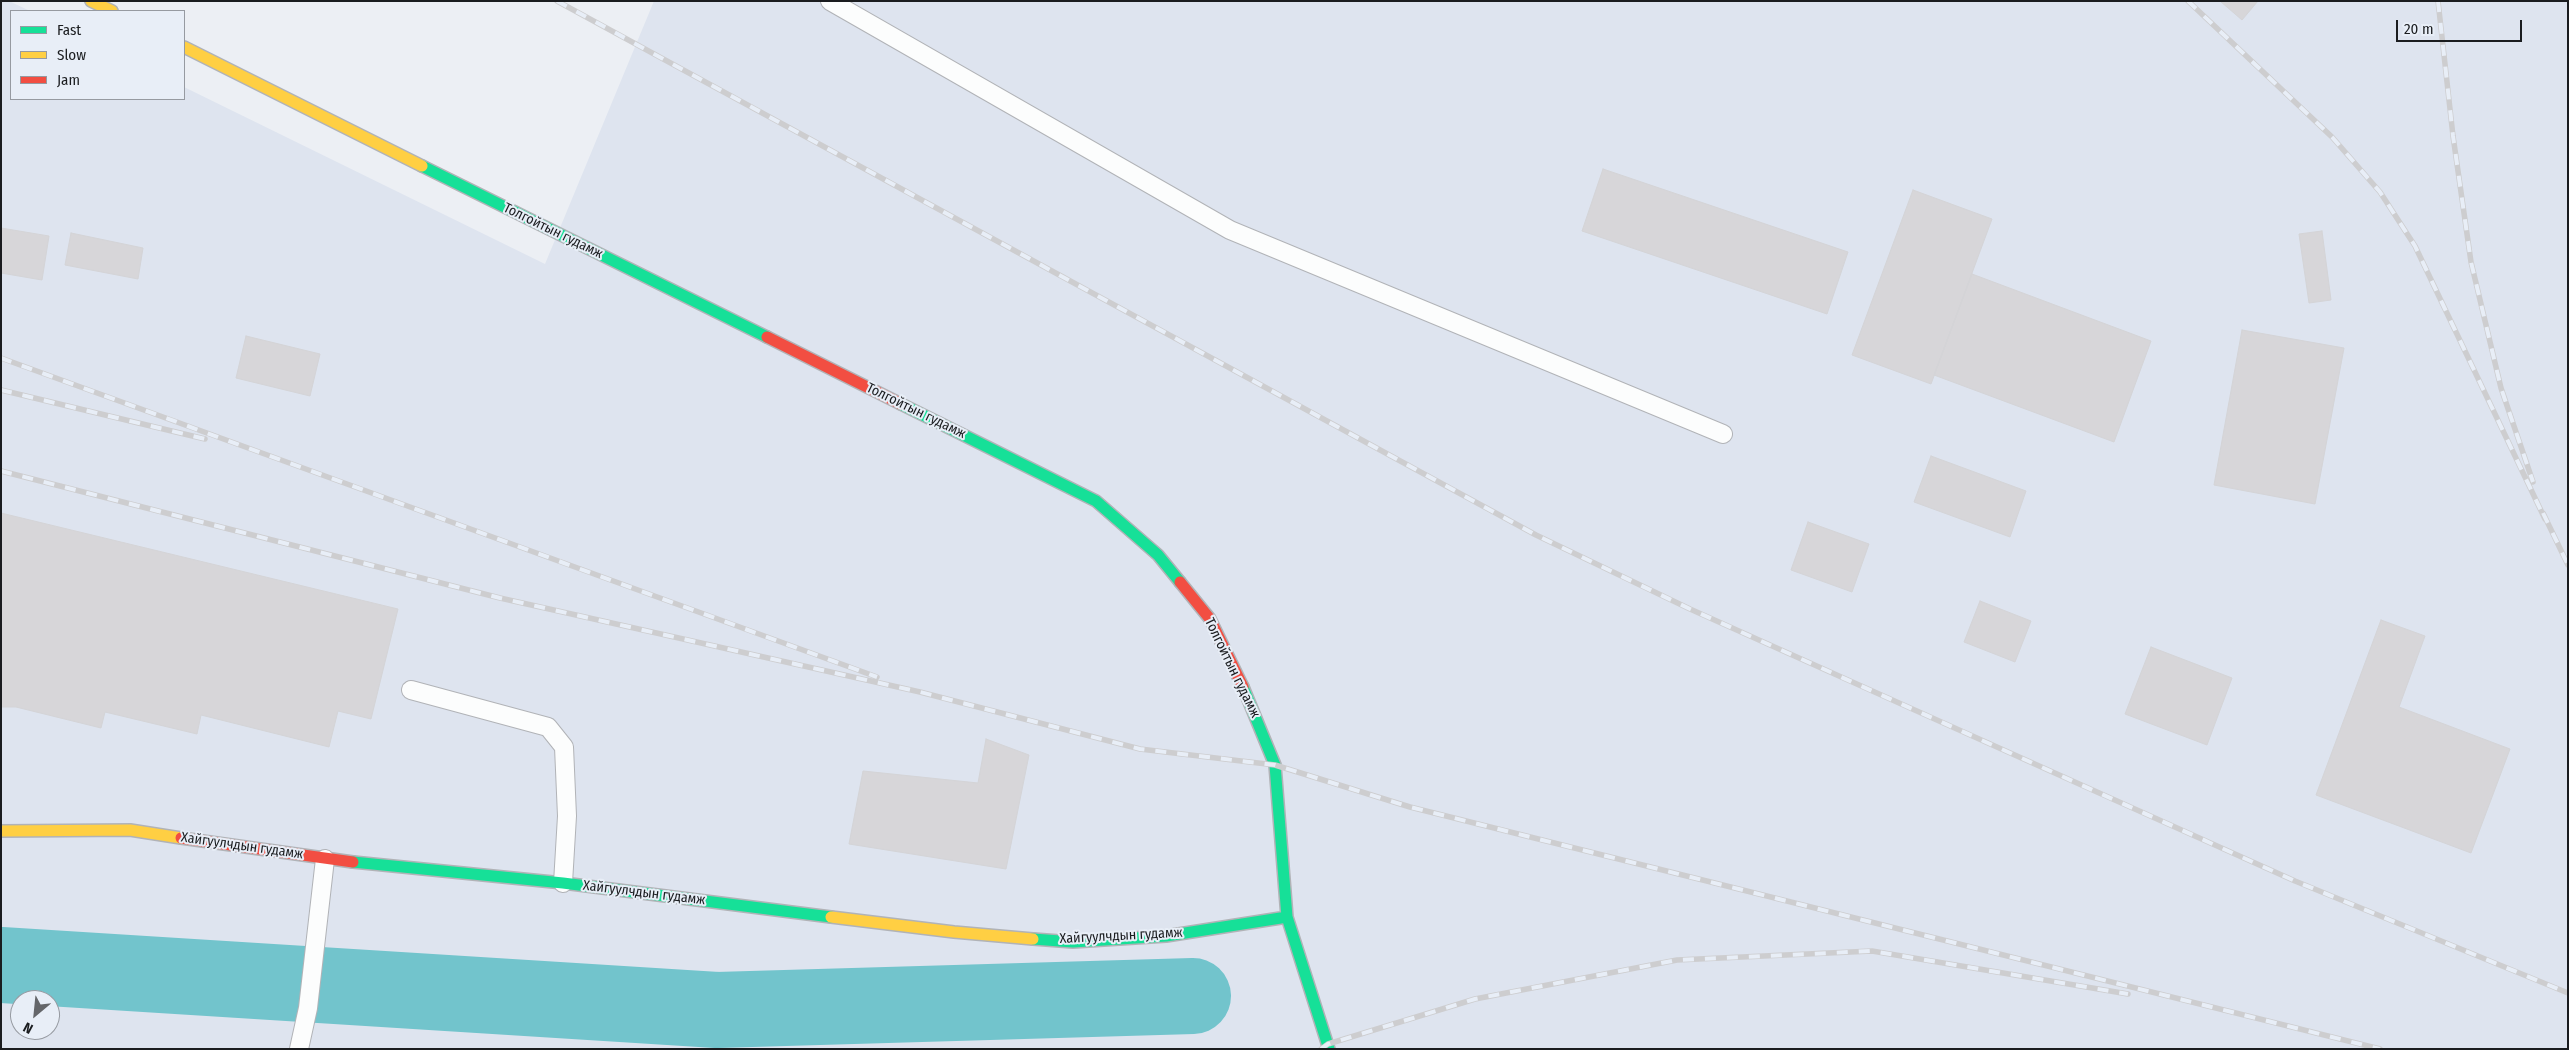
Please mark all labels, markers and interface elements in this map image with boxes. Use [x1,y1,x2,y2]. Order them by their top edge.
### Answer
legend [10,10,185,100]
scale bar [2399,10,2525,42]
text: 20 m [2404,20,2434,38]
text: Fast [57,21,81,39]
text: Slow [57,46,86,64]
text: Jam [57,71,80,89]
street label: Толгойтын гудамж [500,200,606,262]
street label: Толгойтын гудамж [863,380,969,442]
street label: Толгойтын гудамж [1201,615,1263,721]
street label: Хайгуулчдын гудамж [180,829,304,863]
street label: Хайгуулчдын гудамж [582,877,706,909]
street label: Хайгуулчдын гудамж [1059,924,1183,948]
north arrow [10,990,60,1040]
text: N [21,1018,36,1037]

